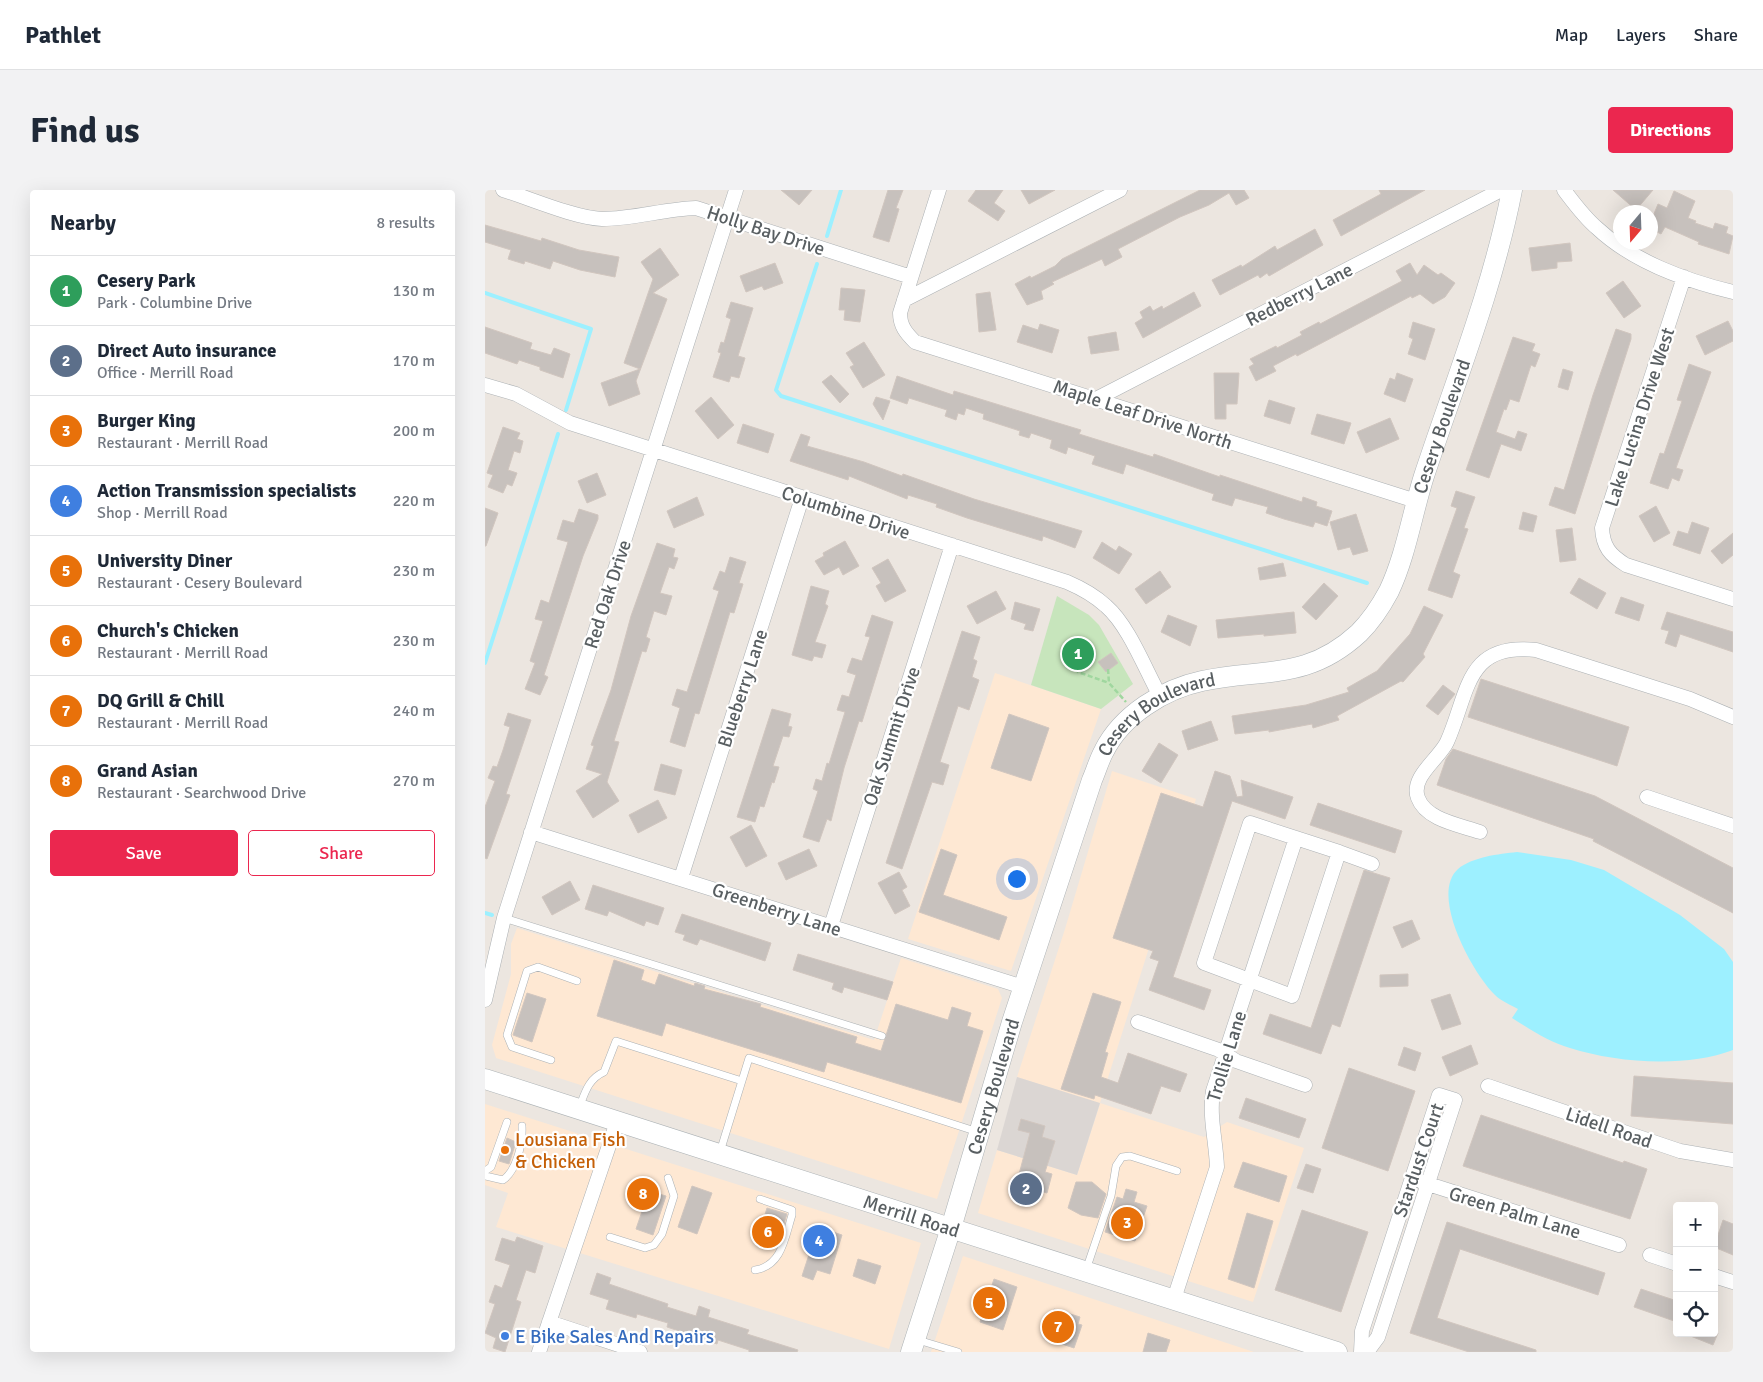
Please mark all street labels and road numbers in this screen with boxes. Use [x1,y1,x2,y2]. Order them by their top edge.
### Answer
street label: Holly Bay Drive [704,201,828,261]
street label: Redberry Lane [1242,258,1357,332]
street label: Lake Lucina Drive West [1600,324,1680,510]
street label: Cesery Boulevard [1408,356,1476,497]
street label: Maple Leaf Drive North [1050,375,1235,455]
street label: Columbine Drive [778,481,913,545]
street label: Red Oak Drive [579,537,637,652]
street label: Blueberry Lane [713,626,773,751]
street label: Oak Summit Drive [858,664,926,809]
street label: Cesery Boulevard [1092,668,1217,760]
street label: Greenberry Lane [709,878,844,942]
street label: Trollie Lane [1202,1008,1252,1105]
street label: Cesery Boulevard [962,1016,1025,1158]
street label: Stardust Court [1388,1100,1450,1220]
street label: Lidell Road [1562,1102,1655,1154]
street label: Green Palm Lane [1446,1182,1584,1244]
street label: Merrill Road [860,1190,963,1243]

